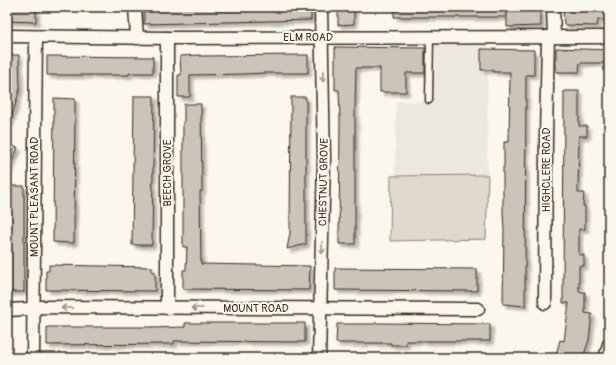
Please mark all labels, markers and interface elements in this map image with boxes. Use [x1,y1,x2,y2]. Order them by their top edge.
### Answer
street label: ELM ROAD [283,31,333,44]
one-way arrow [319,69,327,82]
street label: HIGHCLERE ROAD [540,128,553,212]
street label: MOUNT PLEASANT ROAD [28,137,41,257]
street label: CHESTNUT GROVE [316,138,331,226]
street label: BEECH GROVE [161,139,174,206]
one-way arrow [318,241,326,254]
street label: MOUNT ROAD [223,302,289,315]
one-way arrow [61,304,74,312]
one-way arrow [191,304,204,312]

